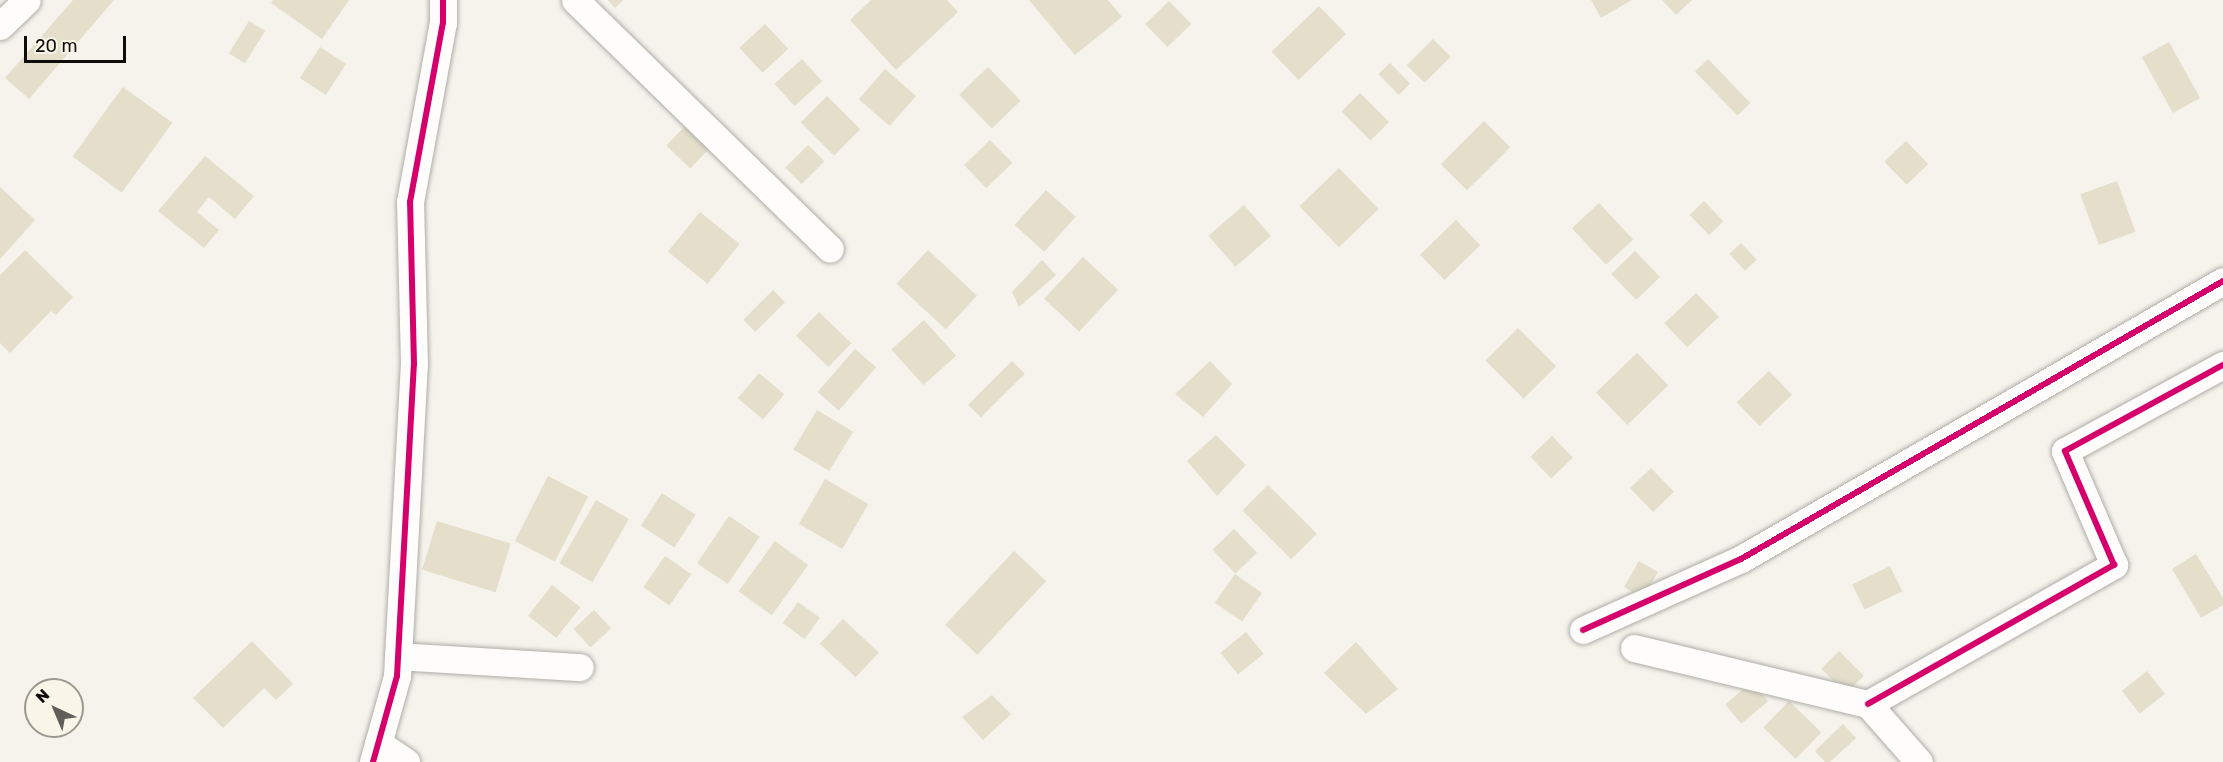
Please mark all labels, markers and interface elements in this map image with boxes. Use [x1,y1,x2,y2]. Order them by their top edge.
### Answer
scale bar [27,24,129,62]
text: 20 m [35,35,77,57]
north arrow [24,678,84,738]
text: N [32,685,53,707]

